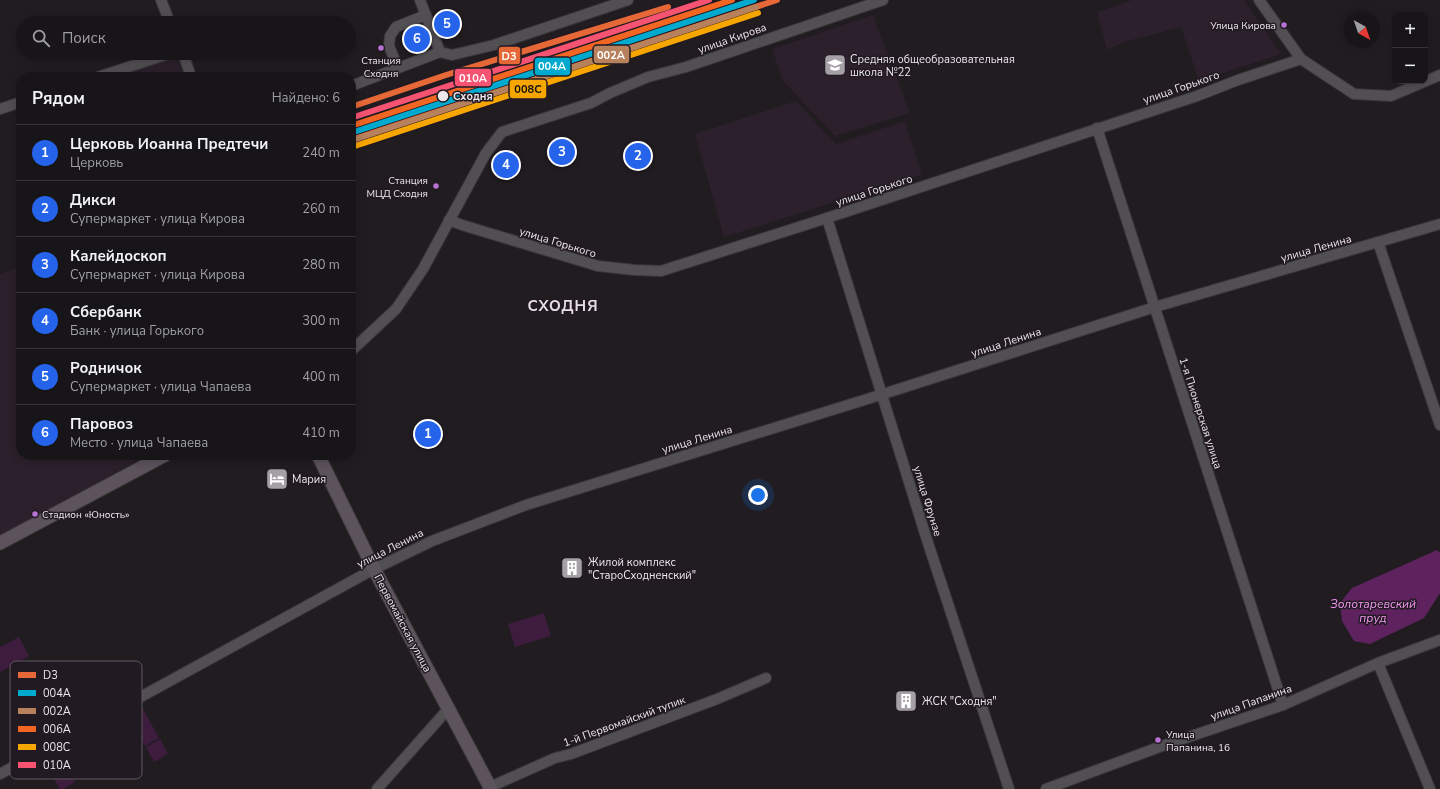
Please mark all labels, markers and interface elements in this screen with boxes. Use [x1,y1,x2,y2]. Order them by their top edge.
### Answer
pin: 5 [434,9,460,39]
north arrow [1344,12,1380,48]
map controls [1392,12,1428,84]
button: + [1392,12,1428,48]
search box [16,16,356,60]
place label: Улица Кирова [1209,19,1276,33]
street label: улица Кирова [696,20,769,57]
marker: Улица Кирова [1279,20,1289,30]
pin: 6 [404,24,430,54]
icon: search [30,27,52,49]
text: Поиск [62,28,106,48]
marker: Станция Сходня [376,43,386,53]
line badge: 002А [593,45,630,64]
line badge: D3 [498,46,521,65]
text: 002А [597,48,626,63]
button: − [1392,48,1428,84]
text: D3 [502,49,516,64]
school or university icon: Средняя общеобразовательная школа №22 [822,52,848,78]
place label: Средняя общеобразовательная школа №22 [850,52,1015,80]
place label: Станция Сходня [361,54,401,81]
line badge: 004А [534,57,571,76]
text: 004А [538,59,567,74]
street label: улица Горького [1141,67,1221,108]
line badge: 010А [454,68,492,87]
text: 010А [459,71,488,86]
line badge: 008С [509,79,547,99]
text: 008С [514,82,542,97]
text: Рядом [32,87,85,110]
text: Найдено: 6 [272,89,340,107]
marker: Сходня [436,89,450,103]
place label: Сходня [453,89,493,104]
text: Церковь Иоанна Предтечи [70,134,268,154]
pin: 3 [549,137,575,167]
pin: 2 [625,141,651,171]
text: 1 [41,144,49,162]
text: 240 m [302,144,340,162]
pin: 4 [493,150,519,180]
text: Церковь [70,154,123,172]
street label: улица Горького [834,171,914,210]
place label: Станция МЦД Сходня [366,174,428,201]
marker: Станция МЦД Сходня [431,181,441,191]
text: Дикси [70,190,116,210]
text: 2 [41,200,49,218]
text: 260 m [302,200,340,218]
text: Супермаркет · улица Кирова [70,210,245,228]
street label: улица Горького [517,224,598,261]
street label: улица Ленина [1279,231,1353,266]
text: Калейдоскоп [70,246,167,266]
text: 3 [41,256,49,274]
text: 280 m [302,256,340,274]
text: Супермаркет · улица Кирова [70,266,245,284]
district label: СХОДНЯ [527,296,599,316]
text: Сбербанк [70,302,141,322]
text: 4 [41,312,49,330]
text: 300 m [302,312,340,330]
text: Банк · улица Горького [70,322,204,340]
street label: улица Ленина [969,324,1043,361]
street label: 1-я Пионерская улица [1175,356,1226,471]
text: Родничок [70,358,142,378]
text: 5 [41,368,49,386]
text: 400 m [302,368,340,386]
text: Супермаркет · улица Чапаева [70,378,251,396]
text: Паровоз [70,414,133,434]
pin: 1 [415,419,441,449]
street label: улица Ленина [660,422,734,457]
text: 6 [41,424,49,442]
text: 410 m [302,424,340,442]
text: Место · улица Чапаева [70,434,208,452]
street label: улица Фрунзе [910,464,945,538]
hotel icon: Мария [264,466,290,492]
place label: Мария [292,472,326,487]
your location [748,485,768,505]
place label: Стадион «Юность» [42,508,129,522]
marker: Стадион «Юность» [30,509,40,519]
street label: улица Ленина [354,525,426,572]
building icon: Жилой комплекс "СтароСходненский" [559,555,585,581]
place label: Жилой комплекс "СтароСходненский" [588,555,696,583]
street label: Первомайская улица [370,572,435,675]
water label: Золотаревский пруд [1330,596,1416,626]
legend [10,661,142,779]
text: D3 [43,668,58,683]
street label: улица Папанина [1208,681,1294,724]
text: 004А [43,686,71,701]
building icon: ЖСК "Сходня" [893,688,919,714]
street label: 1-й Первомайский тупик [561,692,688,751]
place label: ЖСК "Сходня" [922,694,997,709]
text: 002А [43,704,71,719]
text: 006А [43,722,71,737]
place label: Улица Папанина, 16 [1165,728,1230,755]
marker: Улица Папанина, 16 [1153,735,1163,745]
text: 008С [43,740,70,755]
text: 010А [43,758,71,773]

